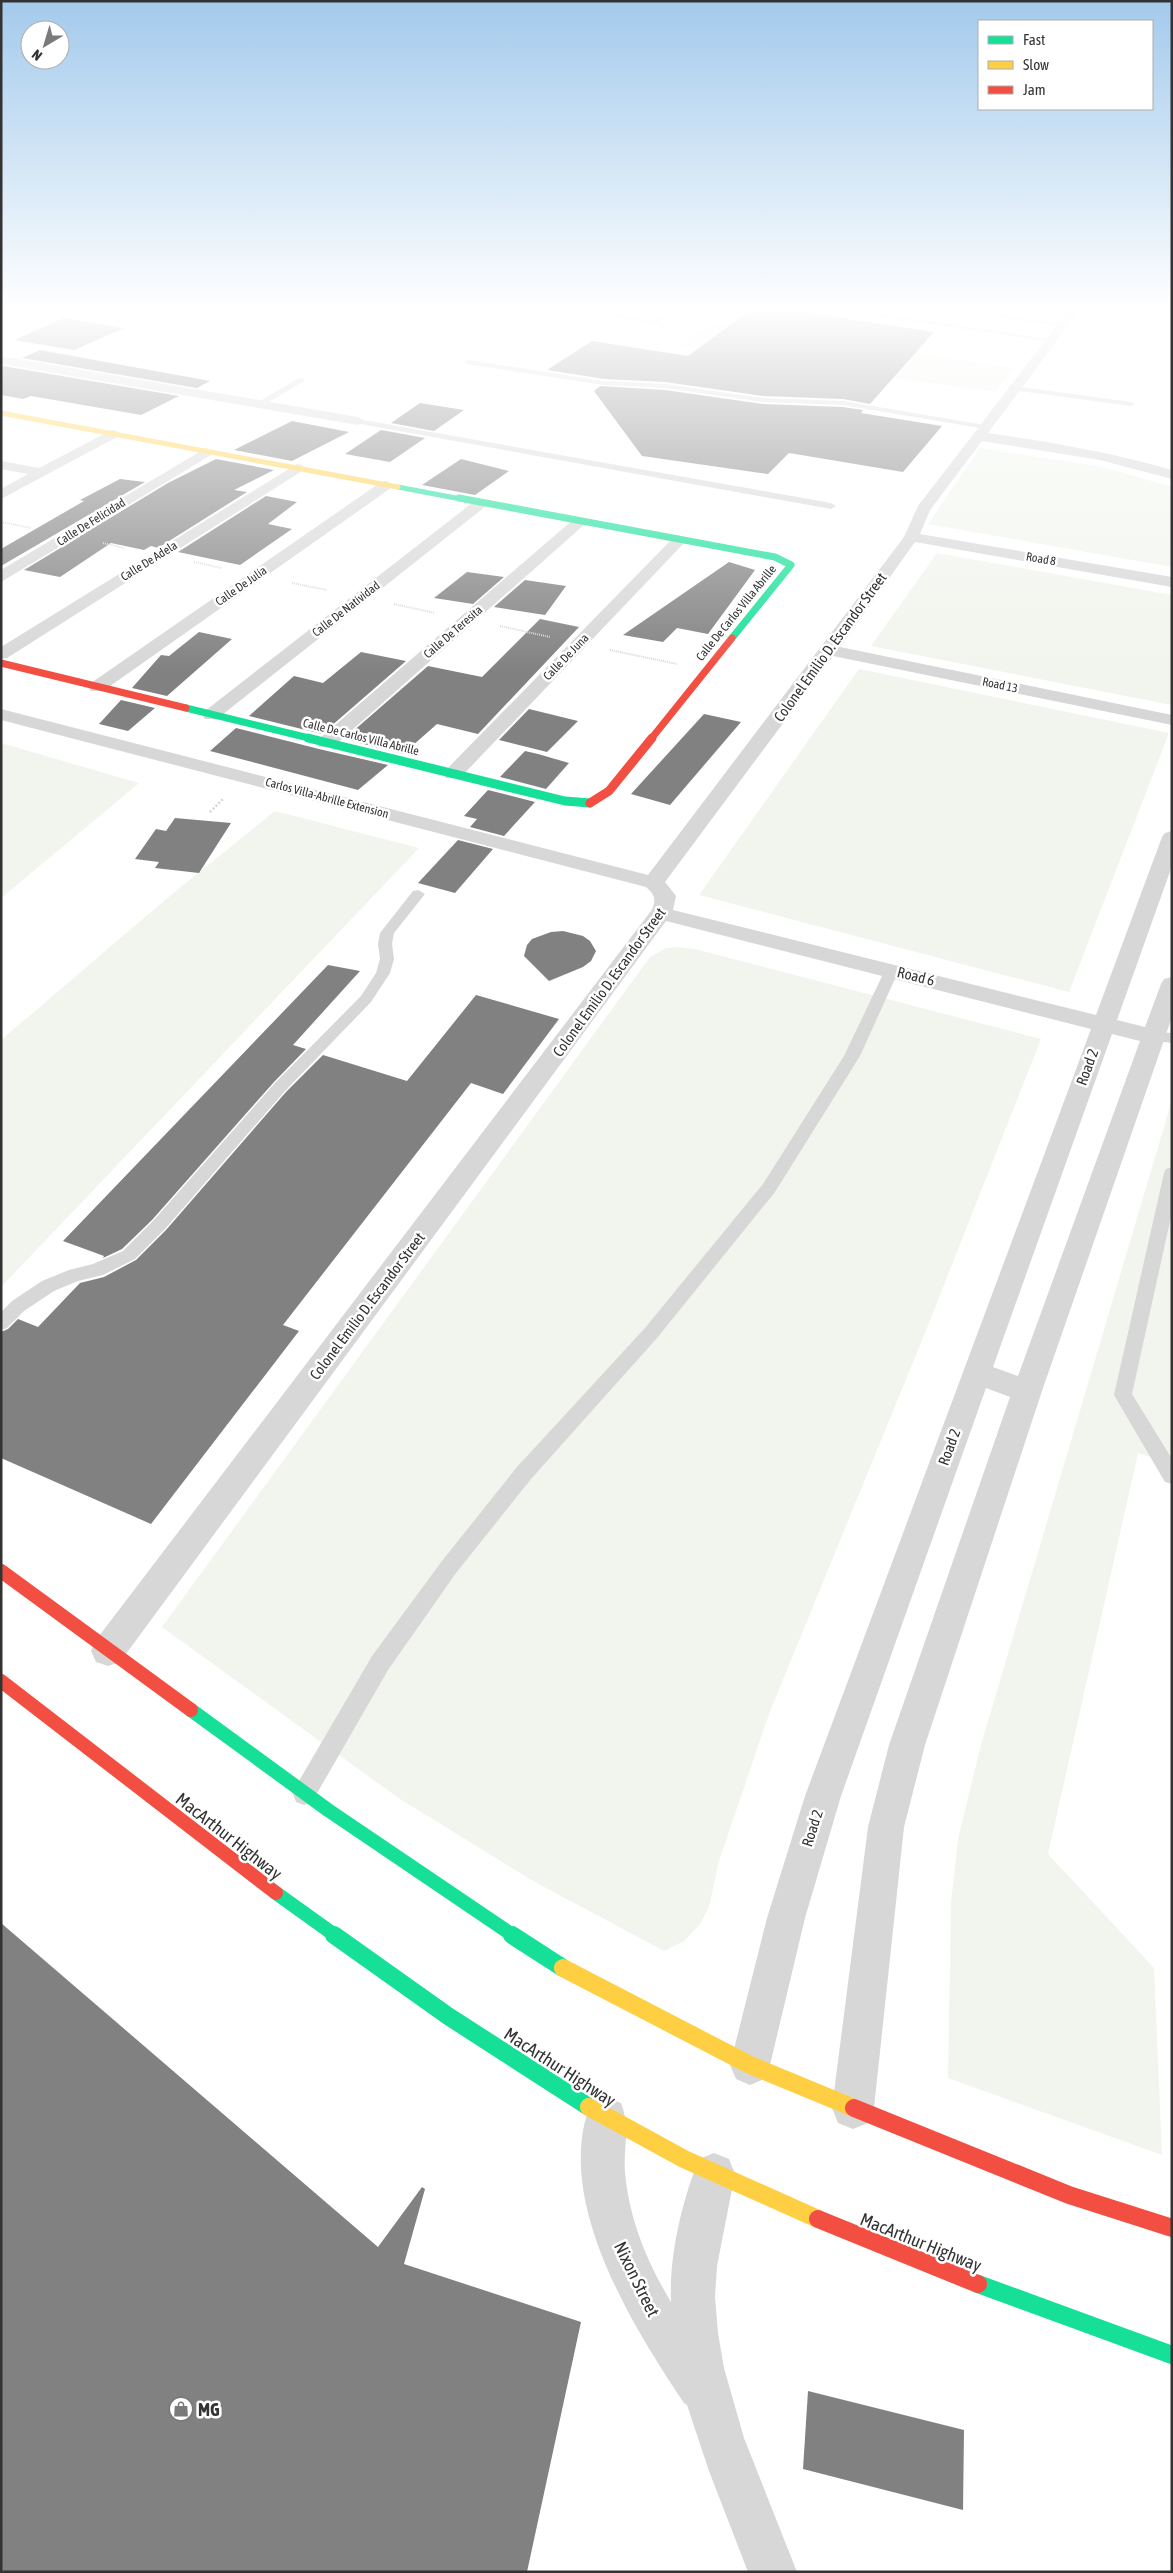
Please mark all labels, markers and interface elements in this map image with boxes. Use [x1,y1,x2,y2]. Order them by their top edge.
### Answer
north arrow [20,20,70,70]
legend [978,20,1153,110]
text: Fast [1023,31,1045,48]
text: N [29,46,45,64]
text: Slow [1023,56,1049,73]
text: Jam [1023,81,1046,98]
street label: Calle De Felicidad [54,495,128,549]
street label: Calle De Adela [118,538,180,584]
street label: Road 8 [1025,549,1057,569]
street label: Calle De Carlos Villa Abrille [693,562,779,664]
street label: Calle De Julia [213,563,269,609]
street label: Colonel Emilio D. Escandor Street [770,569,890,725]
street label: Calle De Natividad [310,578,382,640]
street label: Calle De Teresita [421,603,485,661]
street label: Calle De Juna [540,631,592,683]
street label: Road 13 [981,674,1019,696]
street label: Calle De Carlos Villa Abrille [302,716,420,758]
street label: Carlos Villa-Abrille Extension [264,775,390,821]
street label: Colonel Emilio D. Escandor Street [549,904,669,1060]
street label: Road 6 [896,963,936,989]
street label: Road 2 [1073,1046,1101,1088]
street label: Colonel Emilio D. Escandor Street [306,1229,428,1383]
street label: Road 2 [935,1426,963,1468]
street label: MacArthur Highway [172,1788,286,1884]
street label: Road 2 [798,1807,826,1849]
street label: MacArthur Highway [500,2023,620,2111]
street label: MacArthur Highway [857,2208,985,2276]
street label: Nixon Street [610,2238,664,2320]
shop icon: MG [168,2396,194,2422]
place label: MG [198,2399,220,2420]

